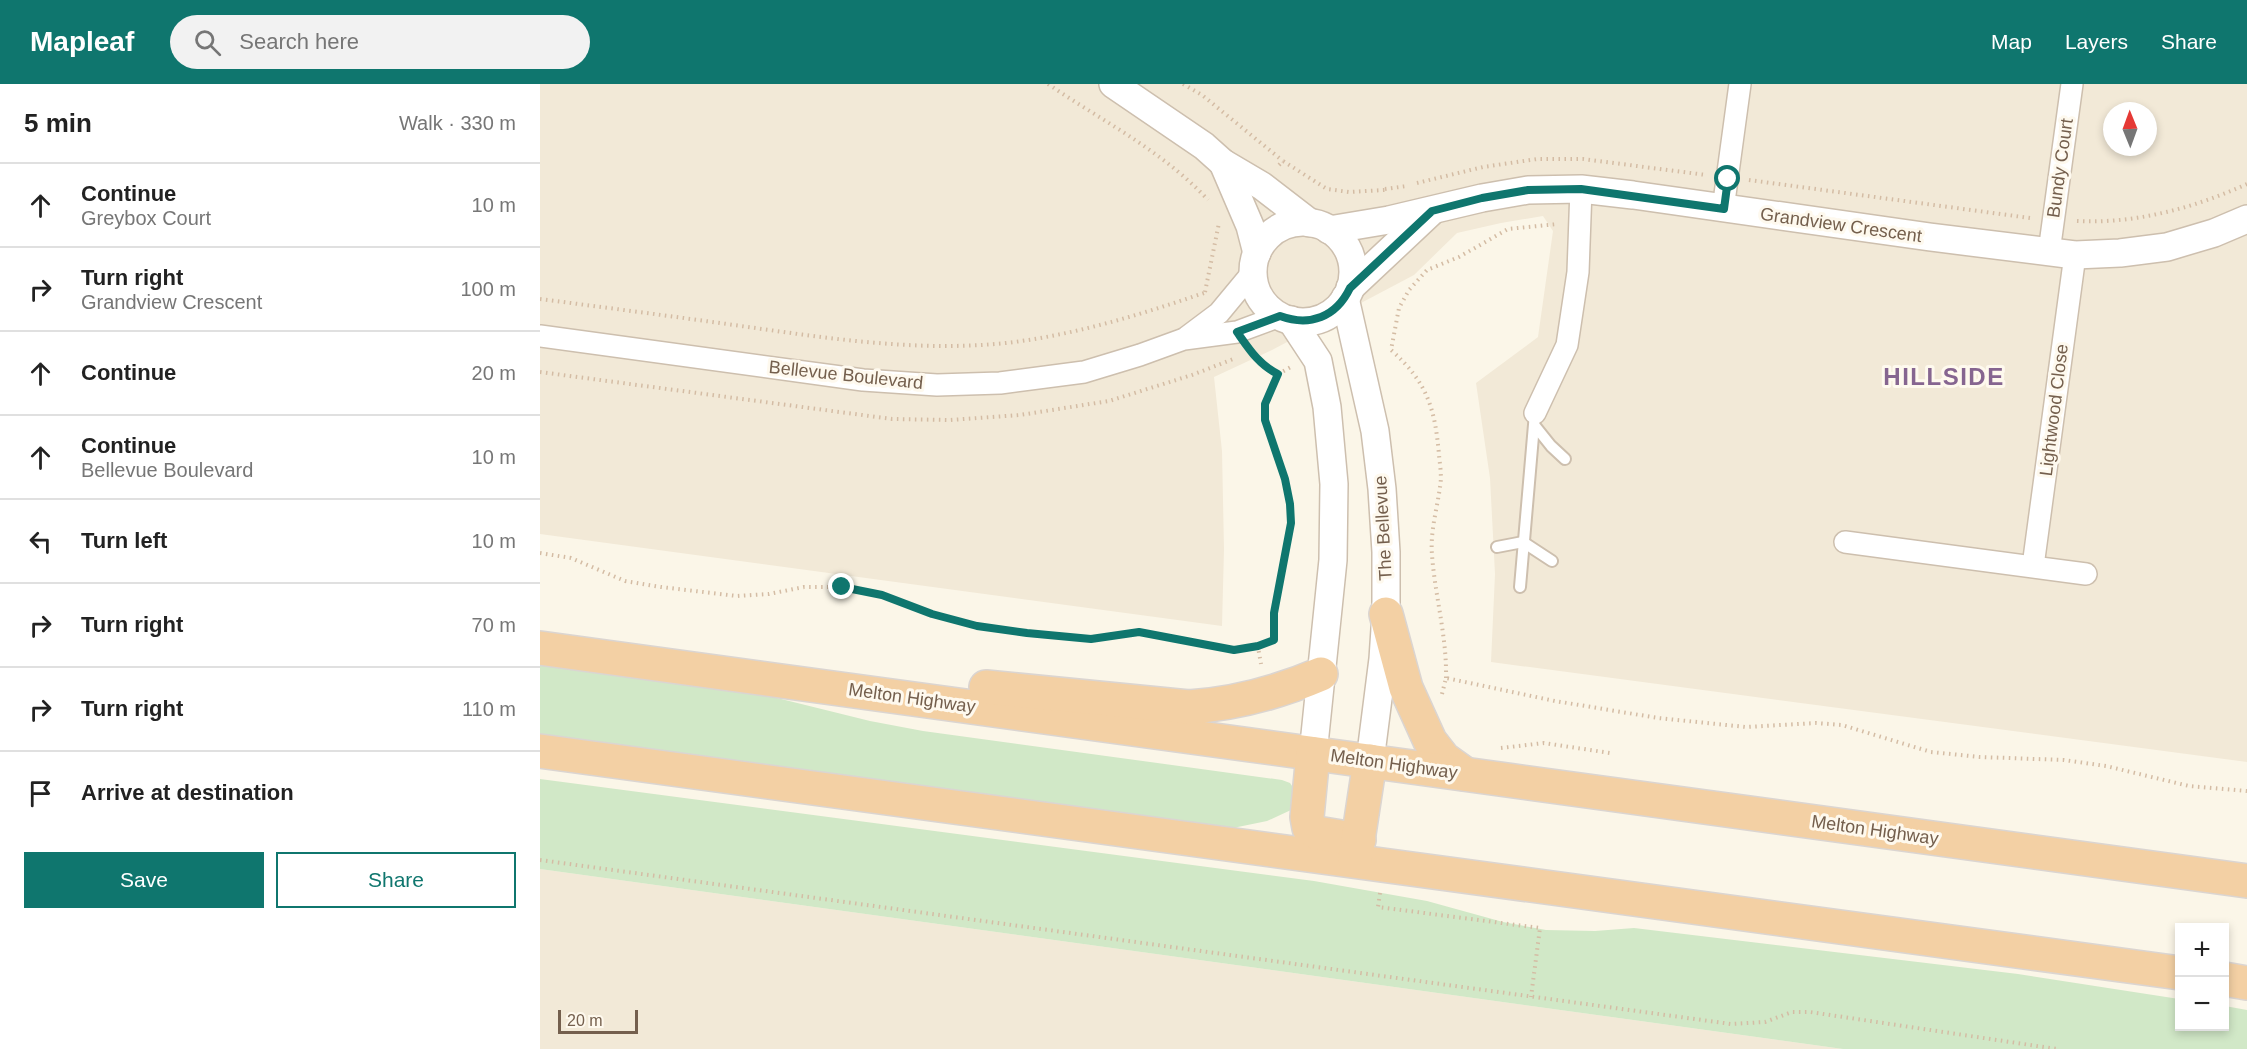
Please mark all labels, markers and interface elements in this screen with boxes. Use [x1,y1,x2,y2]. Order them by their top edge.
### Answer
search box [170,15,590,69]
text: Mapleaf [30,26,134,57]
icon: search [191,26,224,59]
text: Search here [239,29,359,54]
text: Map [1991,30,2032,53]
text: Layers [2065,30,2128,53]
text: Share [2161,30,2217,53]
north arrow [2103,102,2157,156]
text: 5 min [24,108,92,138]
text: Walk · 330 m [399,112,516,134]
street label: Bundy Court [2043,117,2077,219]
route start [1714,165,1740,191]
text: Continue [81,181,176,206]
icon: ahead [24,189,57,222]
text: 10 m [472,194,516,216]
street label: Grandview Crescent [1759,204,1923,246]
text: Greybox Court [81,207,211,229]
text: Turn right [81,265,183,290]
icon: right [24,273,57,306]
text: 100 m [460,278,516,300]
text: Grandview Crescent [81,291,262,313]
street label: Lightwood Close [2036,343,2072,477]
icon: ahead [24,357,57,390]
street label: Bellevue Boulevard [768,357,924,393]
text: Continue [81,360,176,385]
text: 20 m [472,362,516,384]
district label: HILLSIDE [1883,363,2005,390]
text: Continue [81,433,176,458]
icon: ahead [24,441,57,474]
text: 10 m [472,446,516,468]
text: Bellevue Boulevard [81,459,253,481]
street label: The Bellevue [1370,475,1396,581]
icon: left [24,525,57,558]
text: Turn left [81,528,167,553]
text: 10 m [472,530,516,552]
route end [828,573,854,599]
icon: right [24,609,57,642]
text: Turn right [81,612,183,637]
text: 70 m [472,614,516,636]
street label: Melton Highway [847,679,977,717]
icon: right [24,693,57,726]
text: Turn right [81,696,183,721]
text: 110 m [462,698,516,720]
street label: Melton Highway [1329,745,1459,783]
icon: arrive [24,777,57,810]
text: Arrive at destination [81,780,294,805]
street label: Melton Highway [1810,811,1940,849]
button: Save [24,852,264,908]
button: Share [276,852,516,908]
map controls [2175,923,2229,1031]
button: + [2175,923,2229,977]
button: − [2175,977,2229,1031]
scale bar [558,1007,638,1034]
text: 20 m [567,1012,603,1029]

